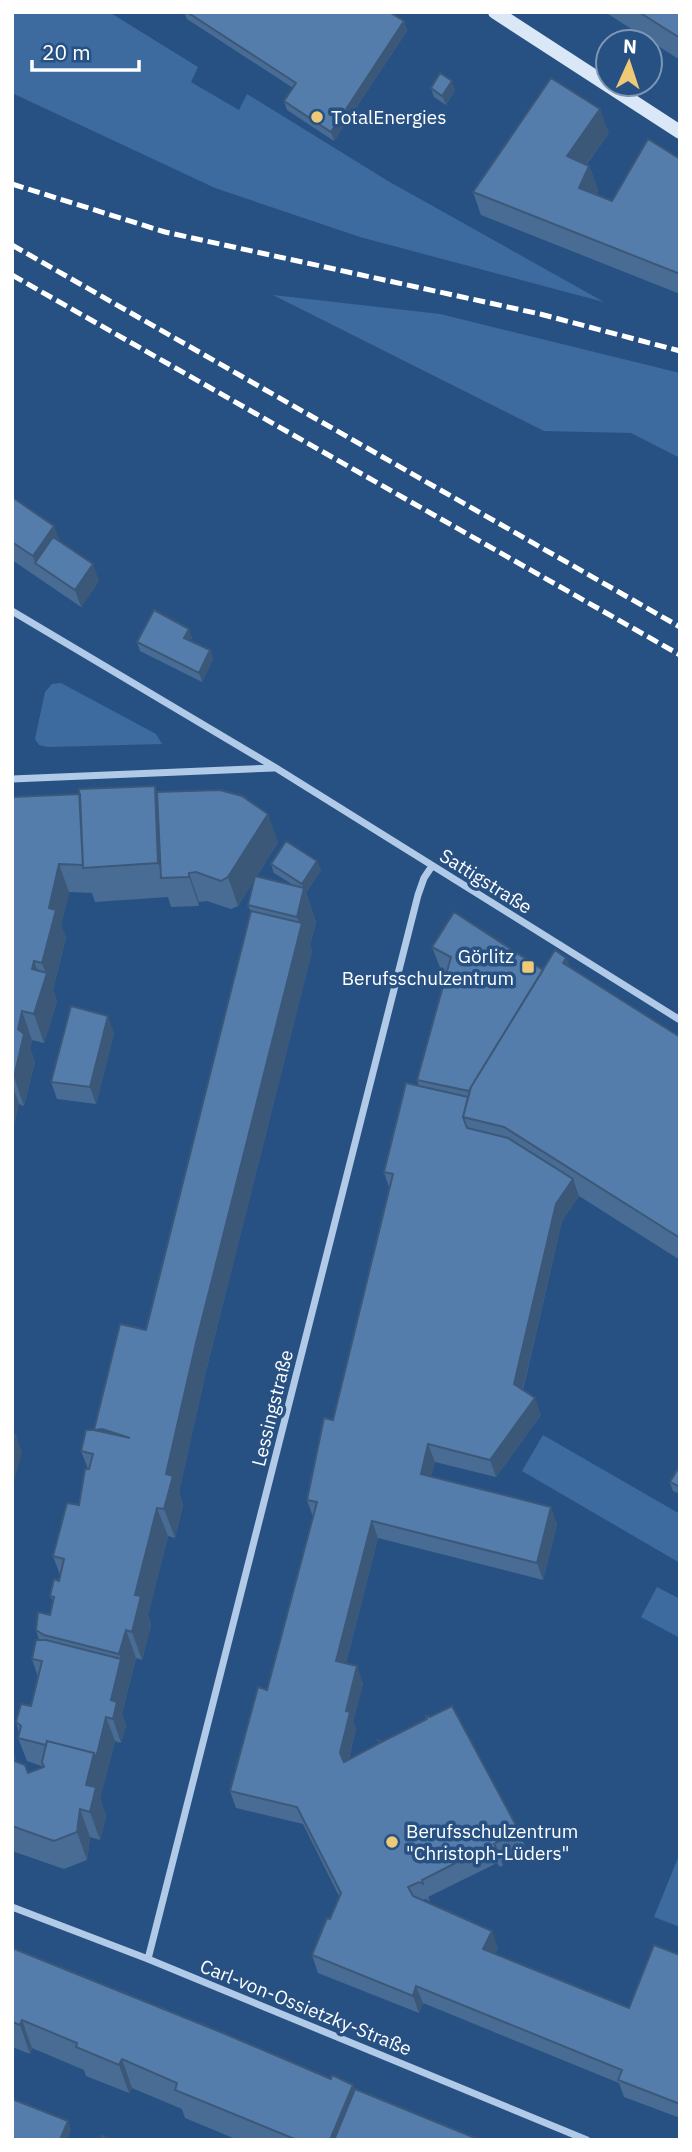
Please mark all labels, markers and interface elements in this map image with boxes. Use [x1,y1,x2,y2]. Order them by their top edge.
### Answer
scale bar [32,28,138,72]
north arrow [594,28,664,98]
text: N [622,34,637,58]
text: 20 m [42,38,91,66]
place label: TotalEnergies [331,105,447,129]
marker: TotalEnergies [309,109,325,125]
street label: Sattigstraße [435,843,537,919]
place label: Görlitz Berufsschulzentrum [342,944,514,990]
marker: Görlitz Berufsschulzentrum [520,959,536,975]
street label: Lessingstraße [246,1347,298,1469]
place label: Berufsschulzentrum "Christoph-Lüders" [406,1819,578,1865]
marker: Berufsschulzentrum "Christoph-Lüders" [384,1834,400,1850]
street label: Carl-von-Ossietzky-Straße [197,1954,415,2060]

